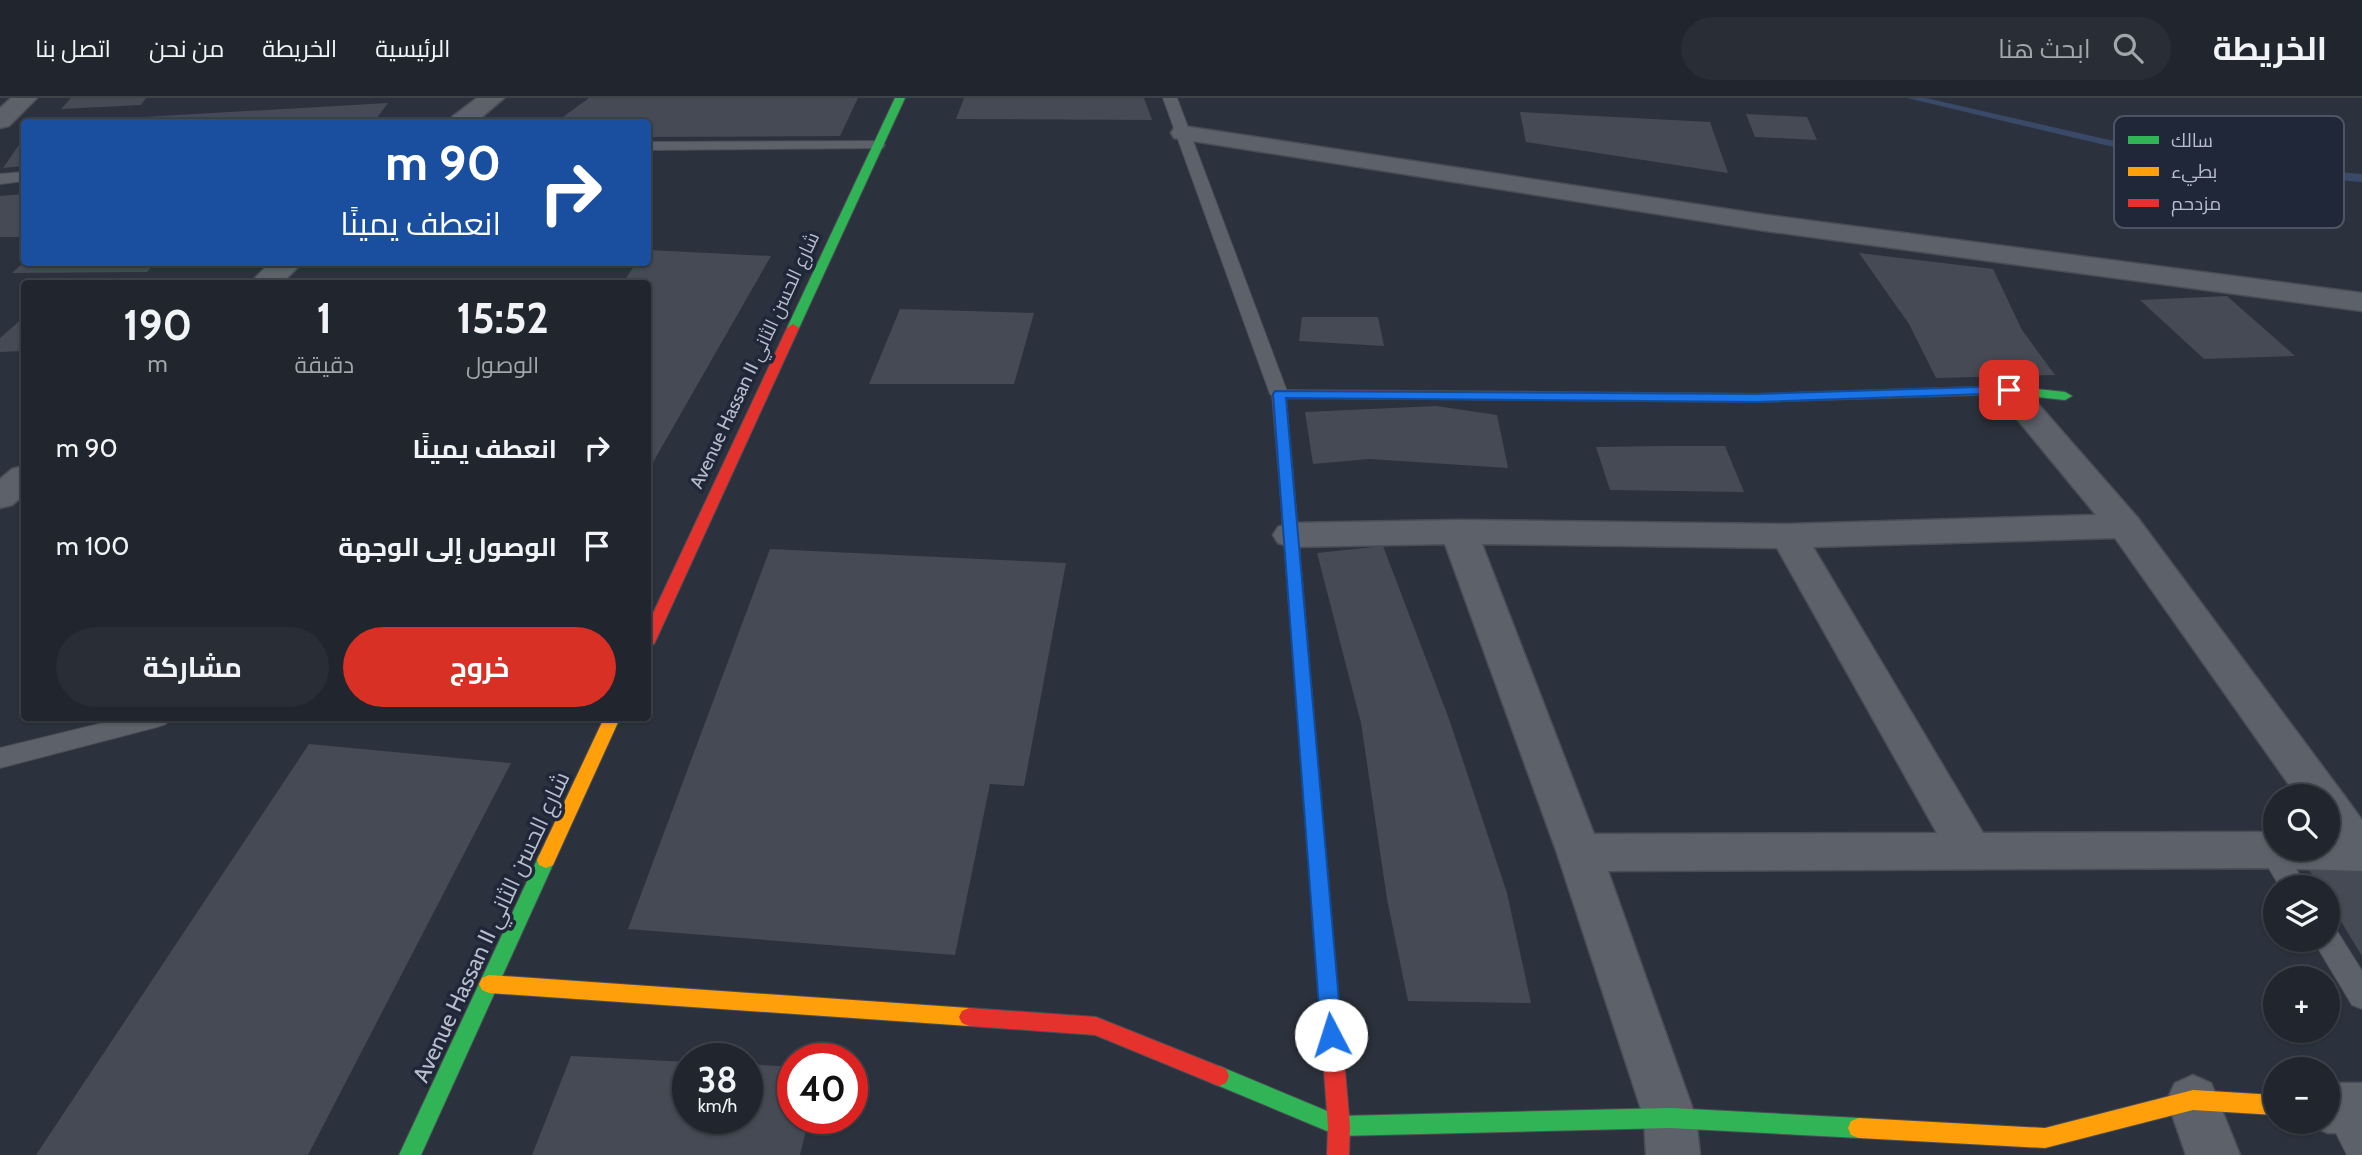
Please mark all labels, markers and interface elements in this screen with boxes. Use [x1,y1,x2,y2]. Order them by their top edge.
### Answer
search box [1681,17,2171,80]
text: الخريطة [2213,28,2327,68]
icon: search [2109,29,2147,67]
text: ابحث هنا [1998,33,2091,65]
text: اتصل بنا [35,34,111,63]
text: من نحن [149,34,224,63]
text: الخريطة [262,34,337,63]
text: الرئيسية [375,34,451,63]
legend [2114,116,2344,228]
text: سالك [2171,129,2213,152]
text: 90 m [385,133,501,192]
icon: right [525,147,616,238]
text: بطيء [2171,160,2217,186]
text: مزدحم [2171,192,2221,217]
text: انعطف يمينًا [340,204,501,243]
street label: Avenue Hassan II شارع الحسن الثاني [685,228,827,493]
text: 1 [317,292,332,344]
text: 15:52 [457,292,549,344]
text: 190 [123,299,192,351]
text: m [148,350,168,378]
text: دقيقة [294,351,354,379]
text: الوصول [466,351,539,379]
pin [1979,360,2039,420]
icon: arrive [1990,371,2028,409]
icon: right [578,429,616,467]
text: 90 m [56,432,118,464]
text: انعطف يمينًا [413,433,557,465]
icon: arrive [578,527,616,565]
text: 100 m [56,530,129,562]
text: الوصول إلى الوجهة [338,531,557,563]
button: مشاركة [56,627,329,707]
button: خروج [343,627,616,707]
street label: Avenue Hassan II شارع الحسن الثاني [407,767,579,1088]
map controls [2263,784,2340,1134]
button: search [2263,784,2340,861]
button: layers [2263,875,2340,952]
button: + [2263,966,2340,1043]
position arrow [1294,998,1368,1072]
speed limit sign: 40 [777,1043,868,1134]
button: − [2263,1057,2340,1134]
text: 38 [697,1058,738,1101]
text: km/h [698,1095,737,1117]

